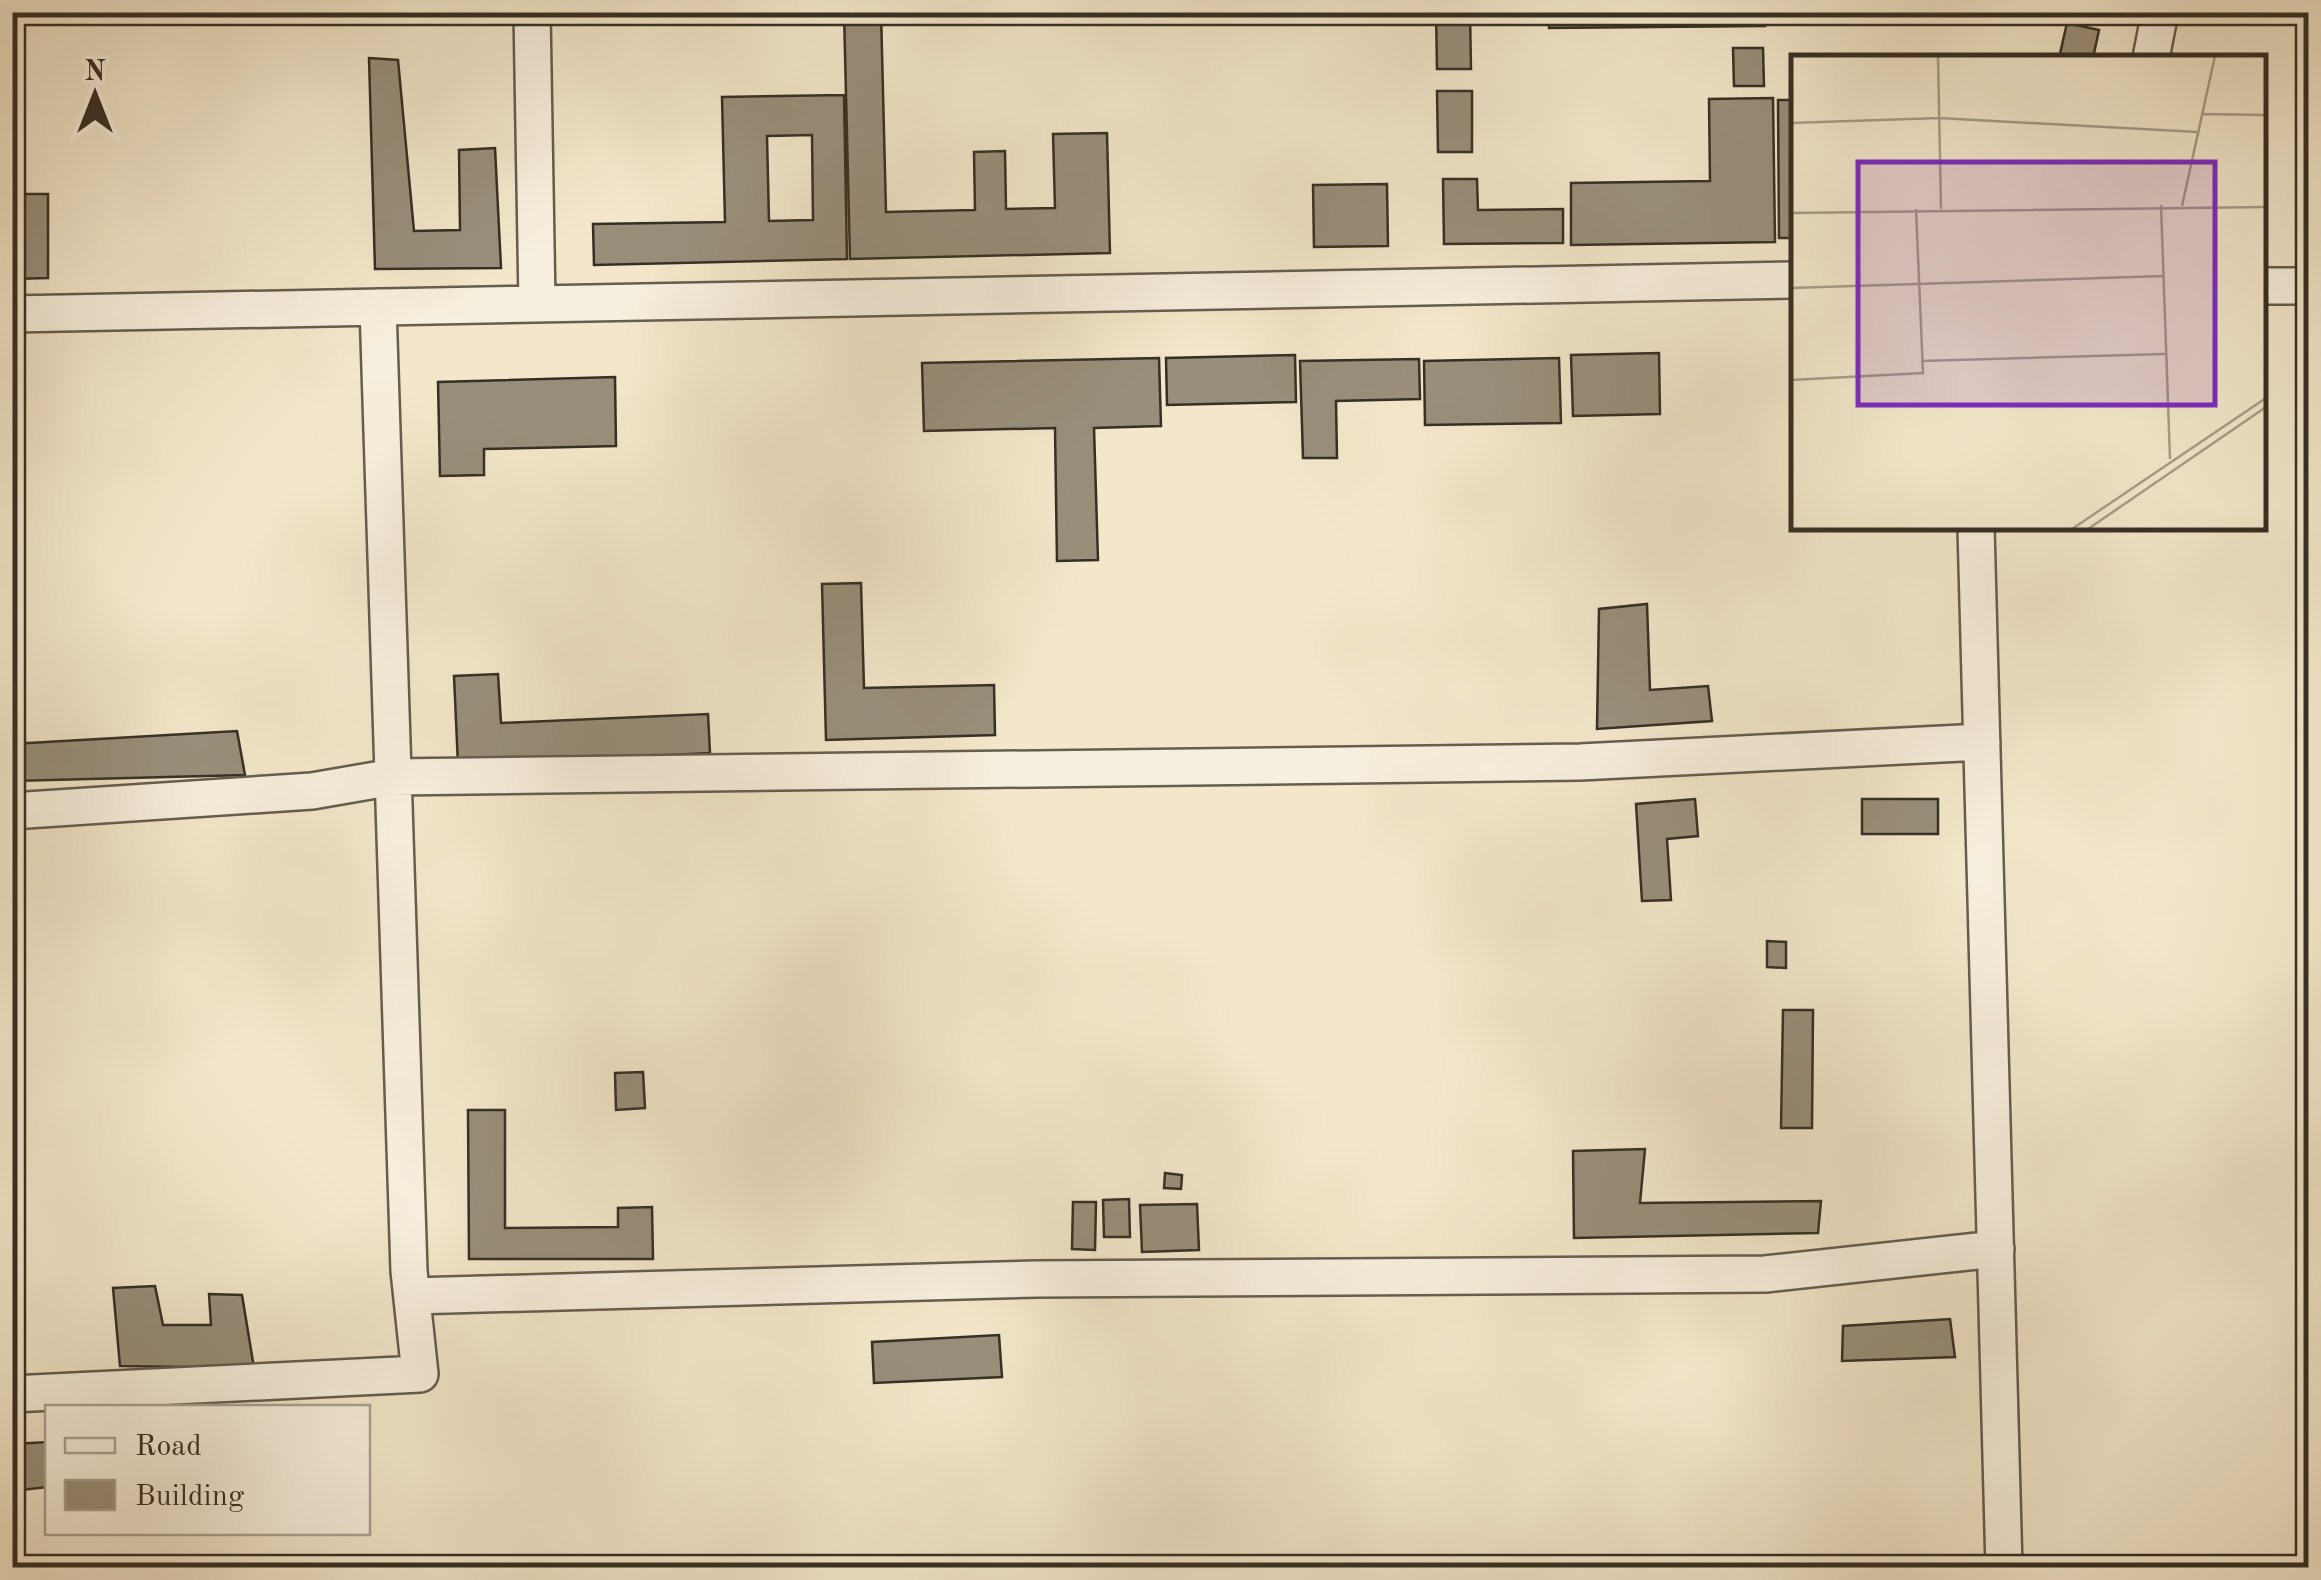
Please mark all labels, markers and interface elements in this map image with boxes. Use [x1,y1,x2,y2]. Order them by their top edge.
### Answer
north arrow [45,45,145,145]
inset map [1791,55,2266,530]
text: N [84,59,106,87]
legend [45,1405,370,1535]
text: Road [135,1432,202,1462]
text: Building [135,1482,244,1512]

